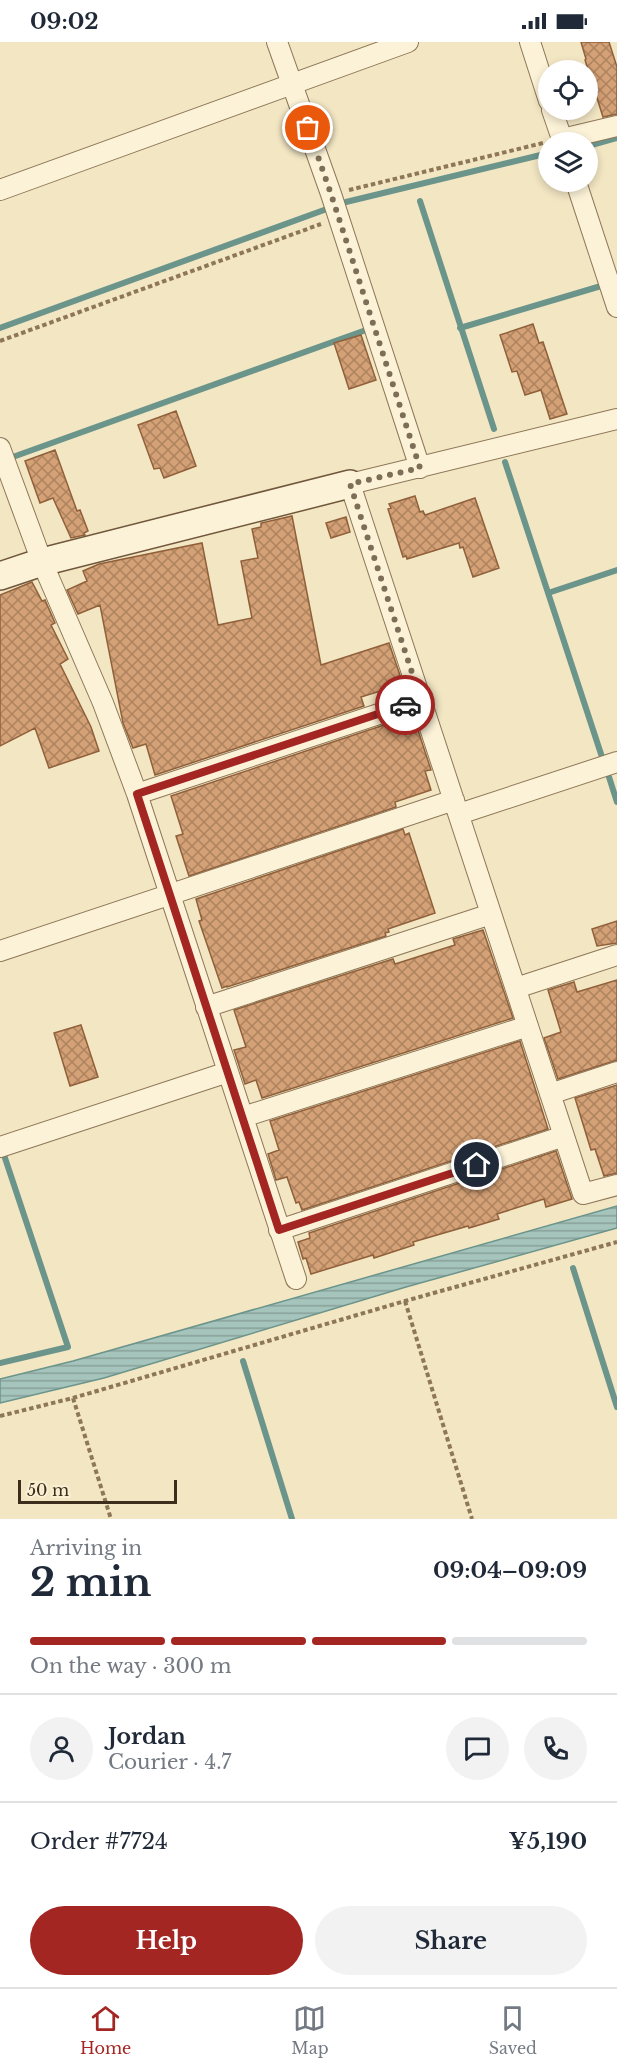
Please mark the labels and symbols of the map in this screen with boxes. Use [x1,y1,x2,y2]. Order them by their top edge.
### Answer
pin [282,102,333,153]
courier [375,675,435,735]
pin [451,1139,502,1190]
scale bar [18,1477,177,1504]

